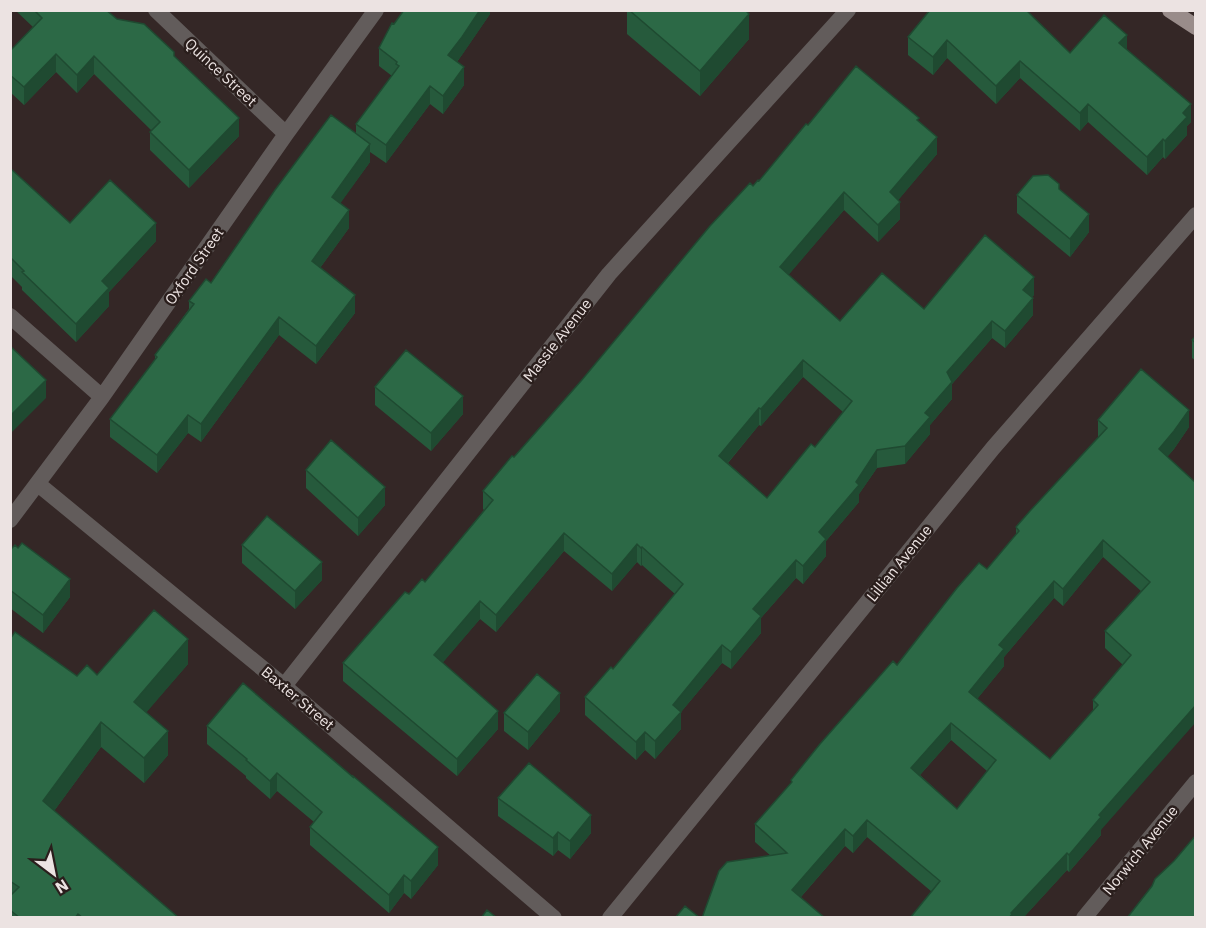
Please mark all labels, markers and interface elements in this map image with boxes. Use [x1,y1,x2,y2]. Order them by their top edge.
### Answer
street label: Quince Street [181,34,261,110]
street label: Oxford Street [160,224,228,308]
street label: Massie Avenue [519,295,595,385]
street label: Lillian Avenue [862,521,936,605]
street label: Baxter Street [258,662,338,734]
street label: Norwich Avenue [1098,801,1182,899]
north arrow [24,844,84,904]
text: N [52,875,72,898]

